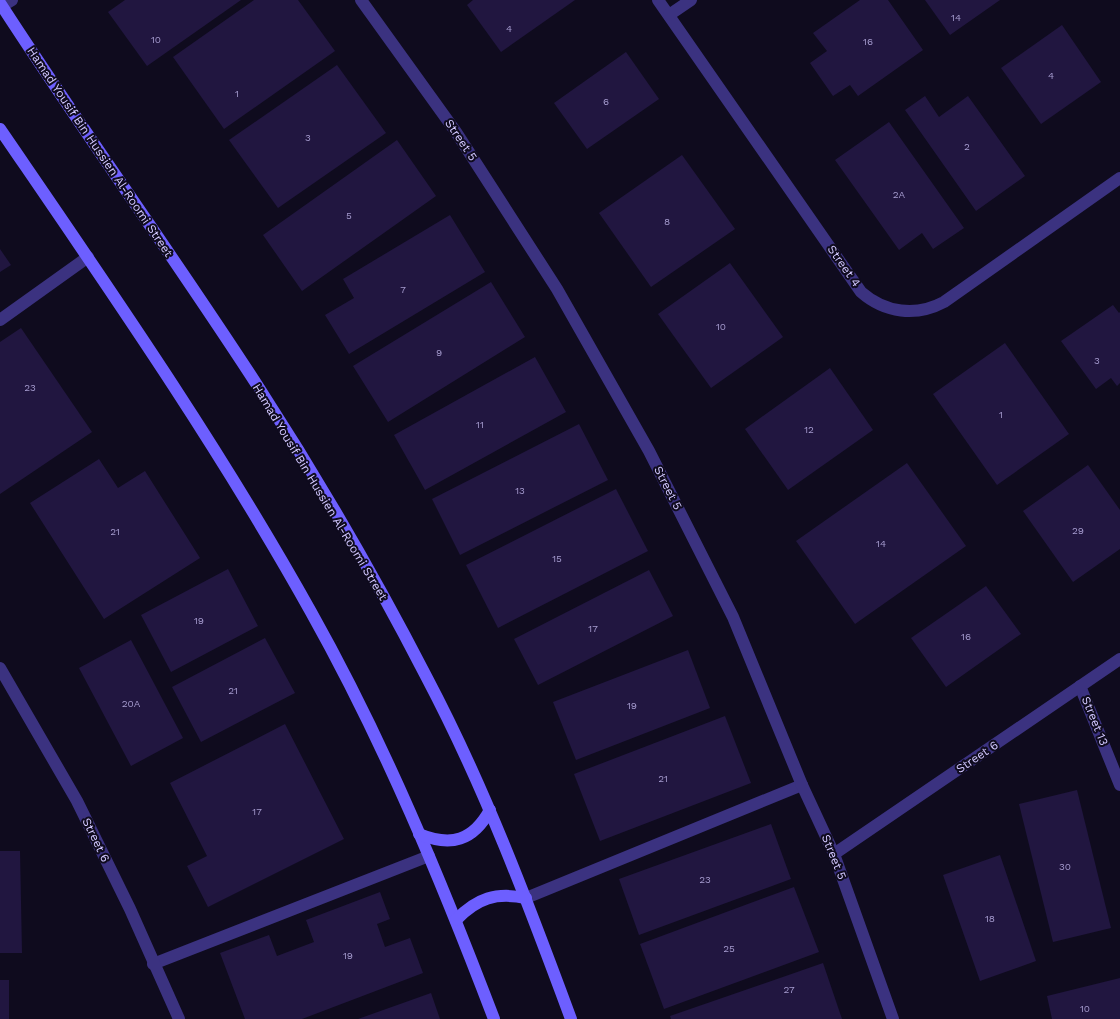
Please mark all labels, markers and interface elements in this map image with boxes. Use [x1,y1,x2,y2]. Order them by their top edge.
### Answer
house number: 14 [951,12,961,23]
house number: 4 [506,23,512,34]
house number: 10 [151,34,161,45]
house number: 16 [863,36,873,47]
street label: Hamad Yousif Bin Hussien Al-Roomi Street [24,44,176,260]
house number: 4 [1048,70,1054,81]
house number: 1 [235,88,239,99]
house number: 6 [603,96,609,107]
street label: Street 5 [442,117,480,163]
house number: 3 [305,132,311,143]
house number: 2 [964,141,970,152]
house number: 2A [893,189,906,200]
house number: 5 [346,210,352,221]
house number: 8 [664,216,670,227]
street label: Street 4 [825,243,863,289]
house number: 7 [400,284,406,295]
house number: 10 [716,321,726,332]
house number: 9 [436,347,442,358]
house number: 3 [1094,355,1100,366]
street label: Hamad Yousif Bin Hussien Al-Roomi Street [250,381,390,603]
house number: 23 [24,382,36,393]
house number: 1 [999,409,1003,420]
house number: 11 [476,419,484,430]
house number: 12 [804,424,814,435]
street label: Street 5 [651,464,685,512]
house number: 13 [515,485,525,496]
house number: 29 [1072,525,1084,536]
house number: 21 [110,526,120,537]
house number: 14 [876,538,886,549]
house number: 15 [552,553,562,564]
house number: 19 [194,615,204,626]
house number: 17 [588,623,598,634]
house number: 16 [961,631,971,642]
house number: 21 [228,685,238,696]
street label: Street 13 [1079,694,1111,748]
house number: 20A [122,698,141,709]
house number: 19 [627,700,637,711]
street label: Street 6 [953,738,1001,776]
house number: 21 [658,773,668,784]
house number: 17 [252,806,262,817]
street label: Street 6 [79,816,113,864]
street label: Street 5 [819,832,849,882]
house number: 30 [1059,861,1071,872]
house number: 23 [699,874,711,885]
house number: 18 [985,913,995,924]
house number: 25 [723,943,735,954]
house number: 19 [343,950,353,961]
house number: 27 [783,984,795,995]
house number: 10 [1080,1003,1090,1014]

